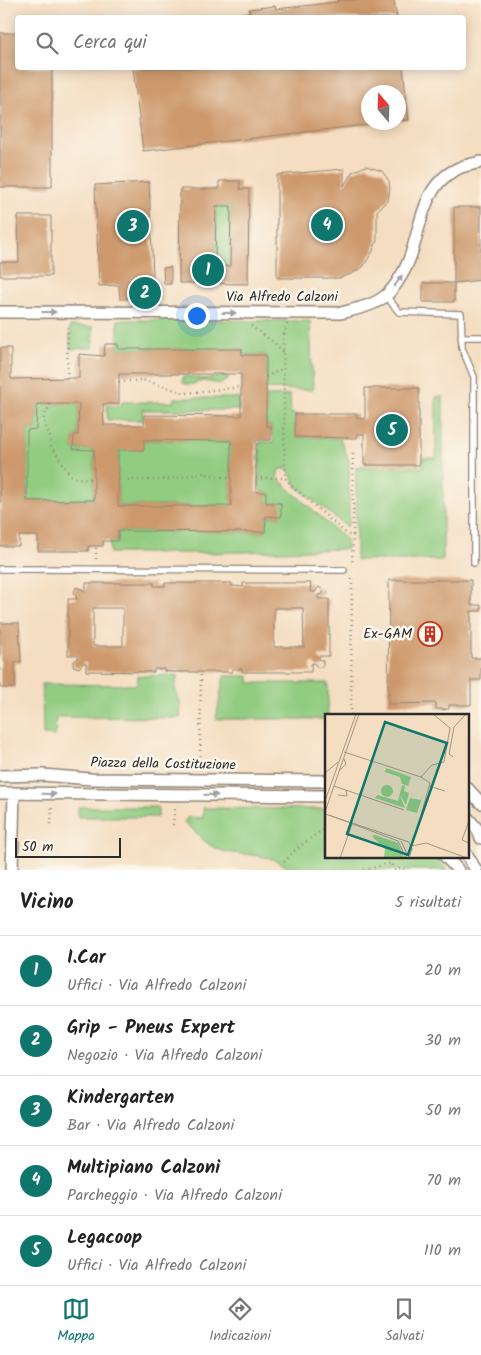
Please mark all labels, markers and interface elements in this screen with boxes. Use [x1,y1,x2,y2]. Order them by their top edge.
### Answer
search box [15,15,466,70]
text: Cerca qui [73,28,147,58]
icon: search [33,29,61,57]
north arrow [361,85,406,130]
pin: 4 [311,206,343,244]
pin: 3 [117,207,149,245]
pin: 1 [192,251,224,289]
pin: 2 [129,274,161,312]
one-way arrow [393,274,403,288]
street label: Via Alfredo Calzoni [226,286,339,308]
your location [184,303,210,329]
one-way arrow [41,308,57,316]
one-way arrow [221,309,237,317]
pin: 5 [376,411,408,449]
building icon: Ex-GAM [417,621,443,647]
place label: Ex-GAM [363,623,412,645]
inset map [325,714,468,858]
street label: Piazza della Costituzione [90,752,237,776]
one-way arrow [41,790,57,798]
one-way arrow [203,791,219,799]
scale bar [15,835,121,858]
text: 50 m [22,836,53,858]
text: Vicino [20,886,74,919]
text: 5 risultati [395,890,461,915]
text: I.Car [67,943,106,973]
text: 1 [34,958,38,983]
text: 20 m [425,958,461,983]
text: Uffici · Via Alfredo Calzoni [67,973,246,998]
text: Grip - Pneus Expert [67,1013,235,1043]
text: 2 [31,1028,41,1053]
text: 30 m [425,1028,461,1053]
text: Negozio · Via Alfredo Calzoni [67,1043,262,1068]
text: Kindergarten [67,1083,174,1113]
text: 3 [32,1098,40,1123]
text: 50 m [425,1098,461,1123]
text: Bar · Via Alfredo Calzoni [67,1113,234,1138]
text: Multipiano Calzoni [67,1153,220,1183]
text: 4 [32,1168,40,1193]
text: 70 m [426,1168,461,1193]
text: Parcheggio · Via Alfredo Calzoni [67,1183,282,1208]
text: Legacoop [67,1223,142,1253]
text: 5 [32,1238,40,1263]
text: 110 m [424,1238,461,1263]
text: Uffici · Via Alfredo Calzoni [67,1253,246,1278]
tab: Mappa [57,1295,95,1347]
tab: Indicazioni [209,1295,271,1347]
tab: Salvati [385,1295,424,1347]

